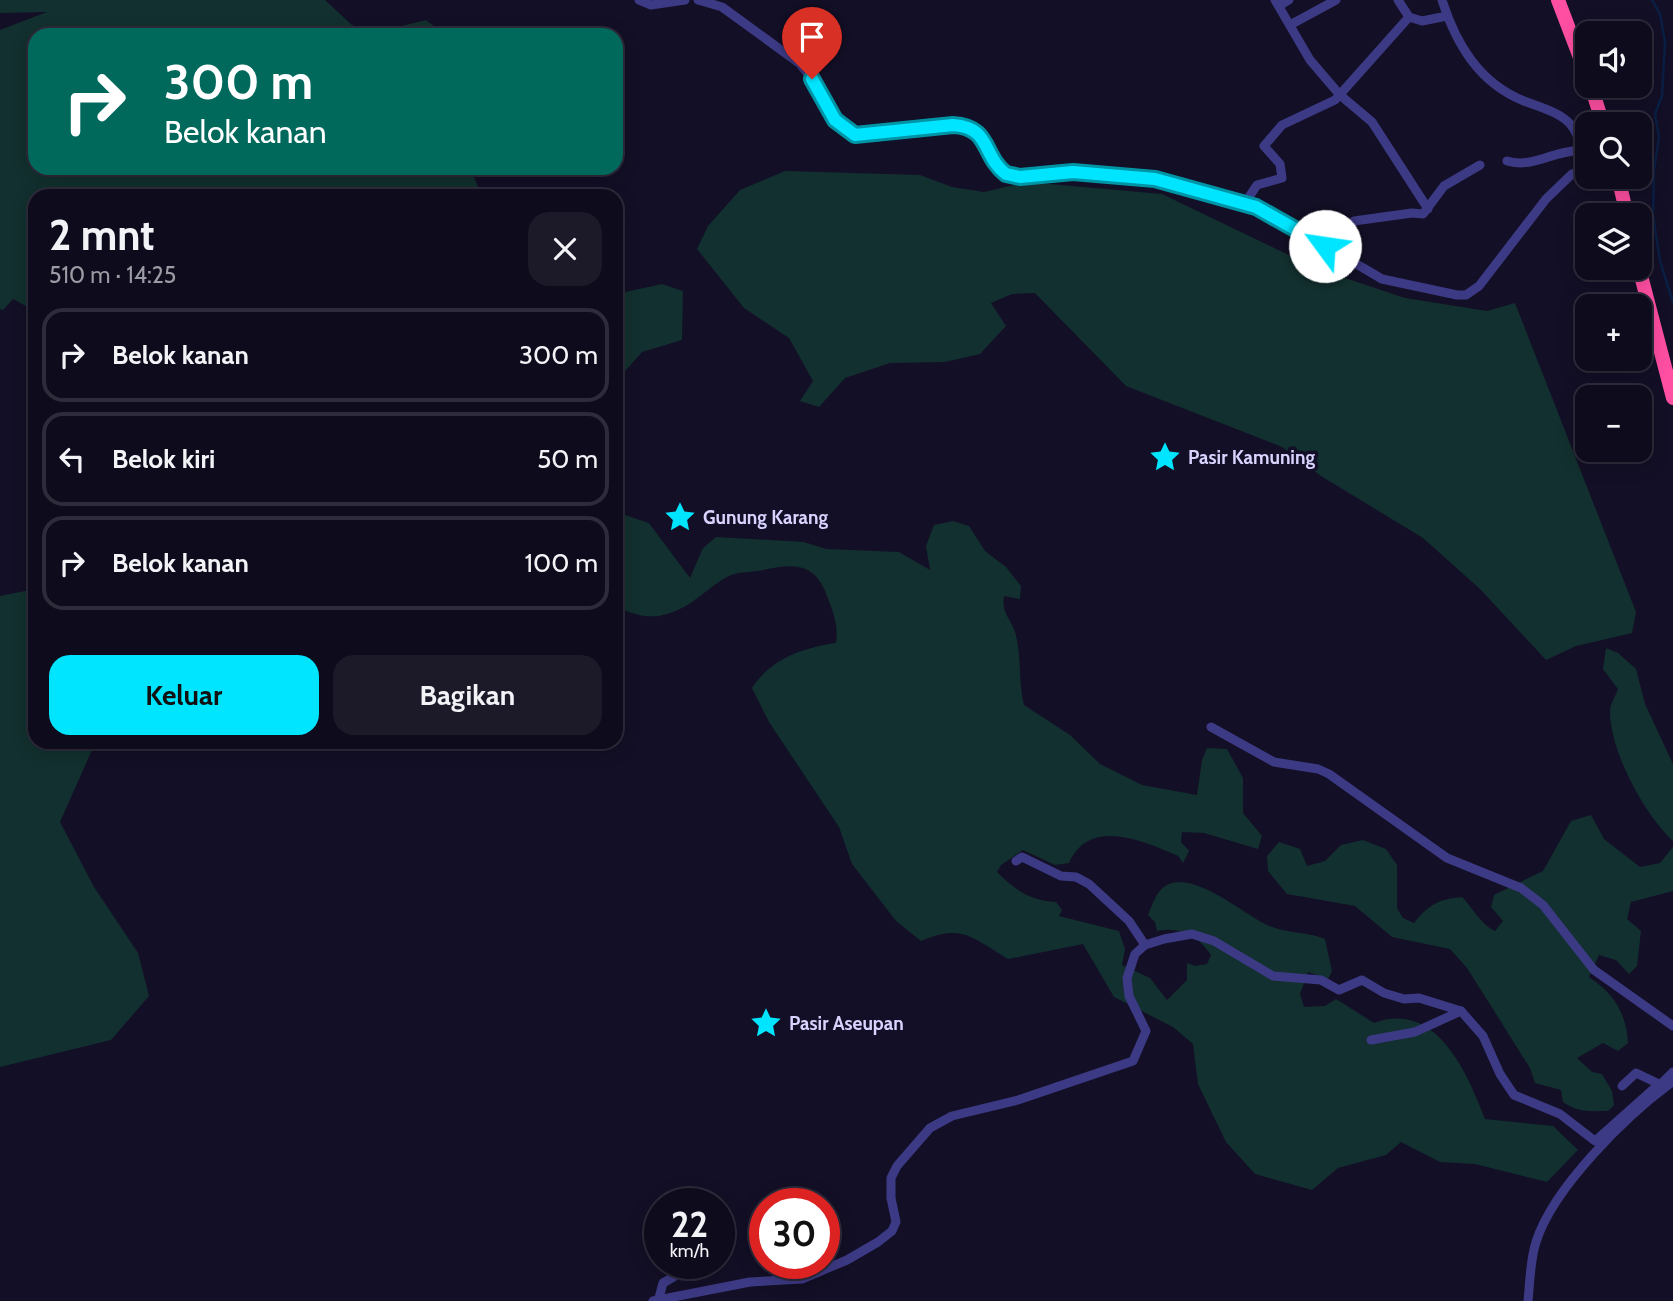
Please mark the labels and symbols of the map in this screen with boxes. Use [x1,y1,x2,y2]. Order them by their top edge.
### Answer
pin [782,7,842,79]
position arrow [1288,209,1362,283]
place icon: Pasir Kamuning [1148,440,1182,474]
place label: Pasir Kamuning [1188,446,1315,469]
place icon: Gunung Karang [663,500,697,534]
place label: Gunung Karang [703,506,829,529]
place icon: Pasir Aseupan [749,1006,783,1040]
place label: Pasir Aseupan [789,1012,904,1035]
speed limit sign: 30 [749,1188,840,1279]

